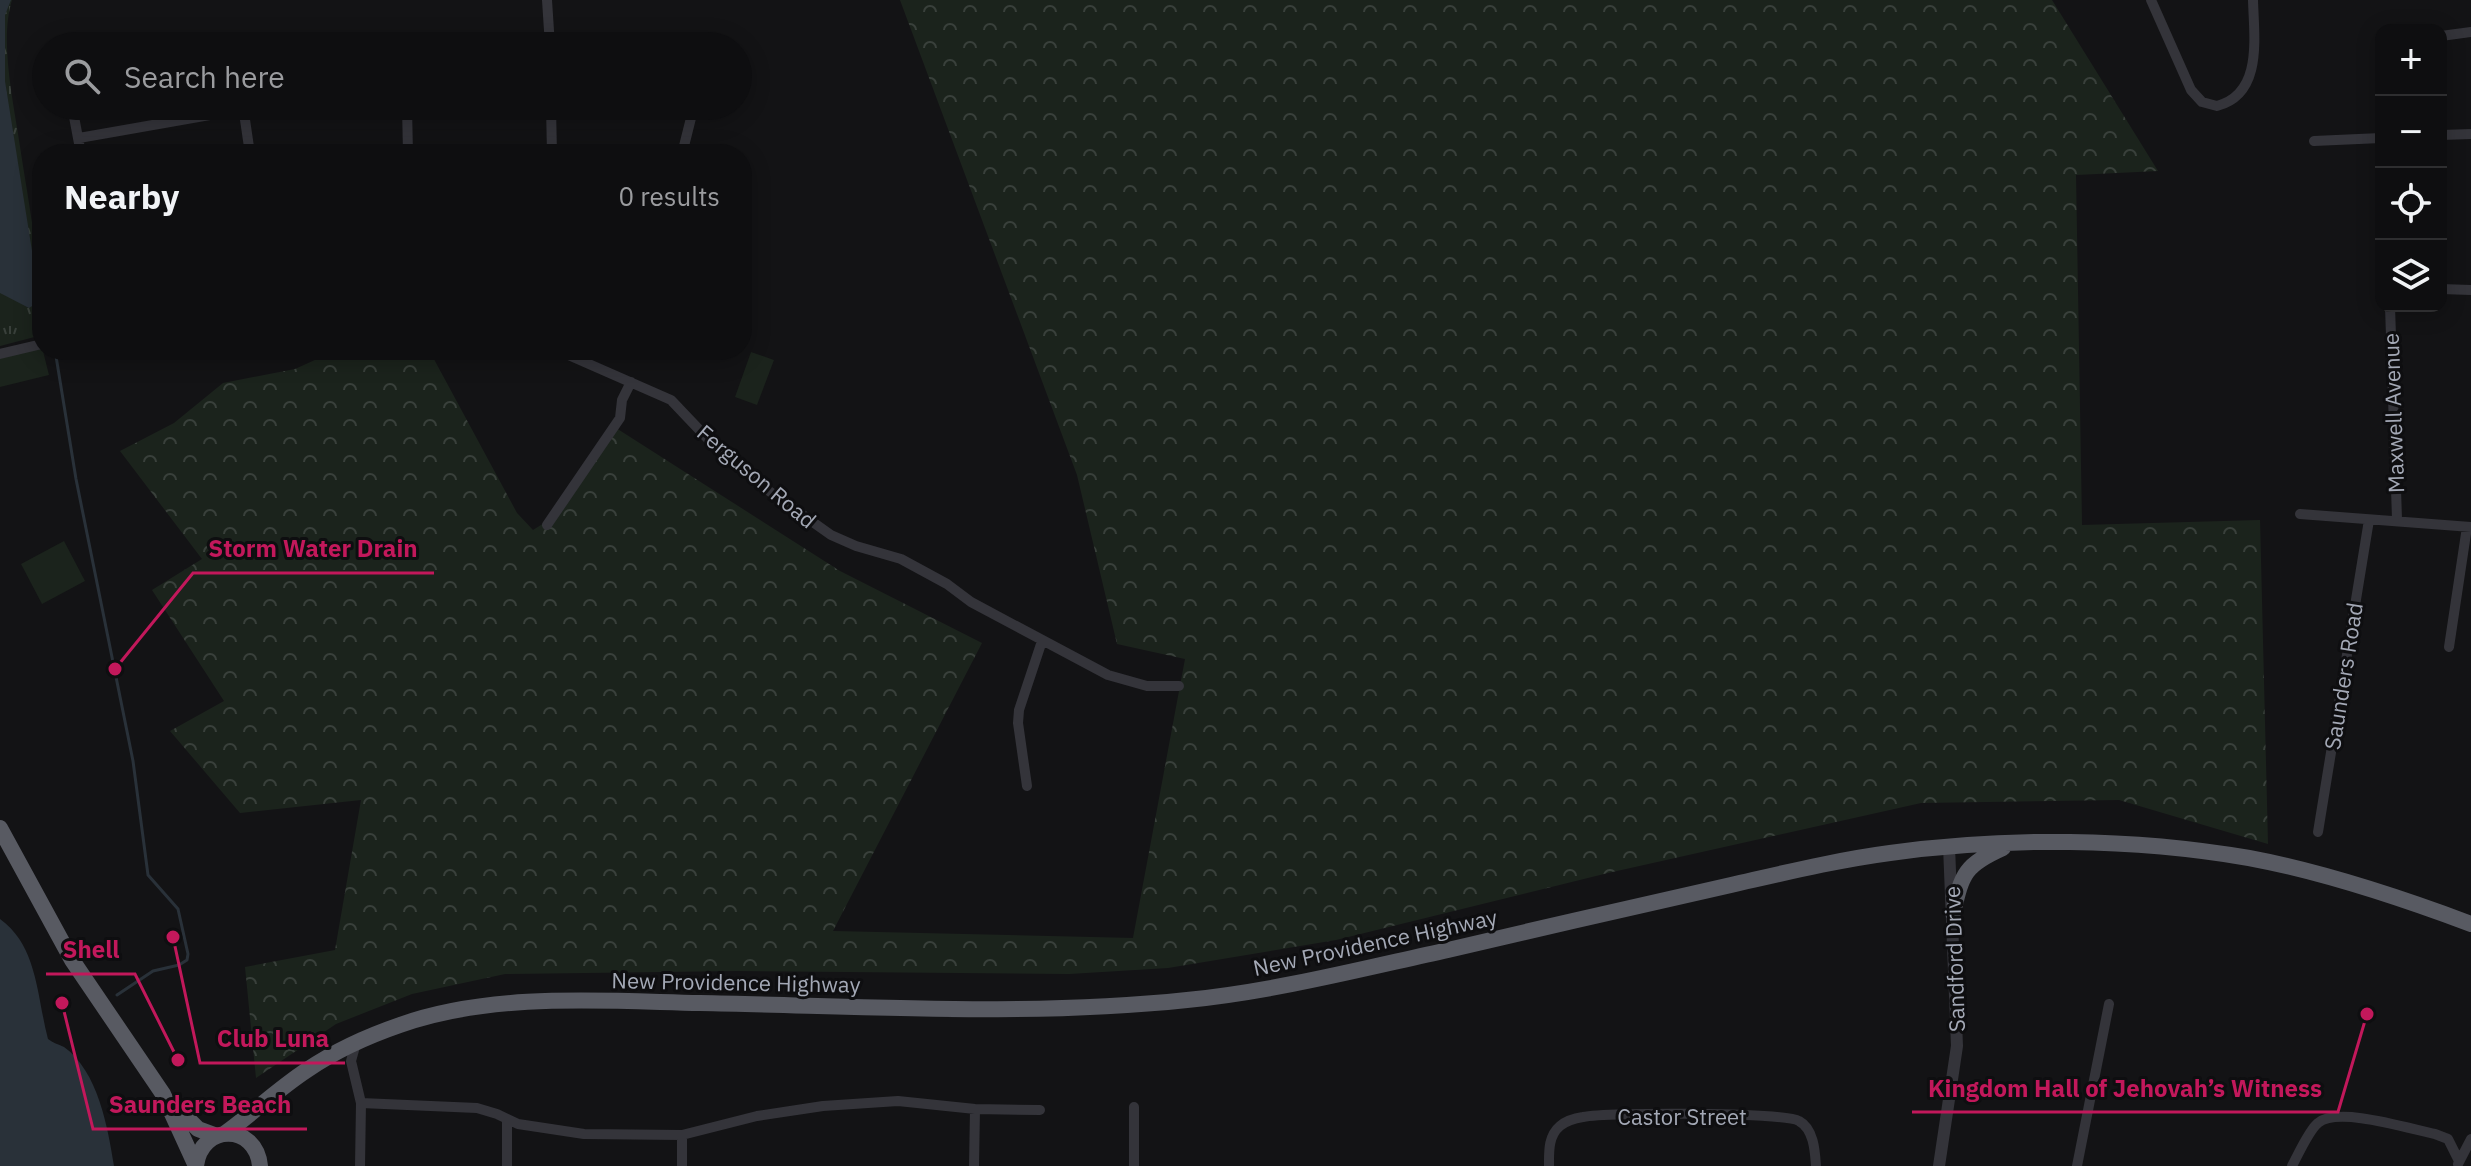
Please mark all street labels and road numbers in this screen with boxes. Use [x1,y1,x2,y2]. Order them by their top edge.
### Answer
street label: Maxwell Avenue [2376,332,2410,494]
street label: Ferguson Road [691,418,823,534]
street label: Saunders Road [2317,600,2369,752]
street label: Sandford Drive [1937,885,1971,1033]
street label: New Providence Highway [1250,902,1500,982]
street label: New Providence Highway [611,965,861,999]
street label: Castor Street [1617,1102,1747,1131]

